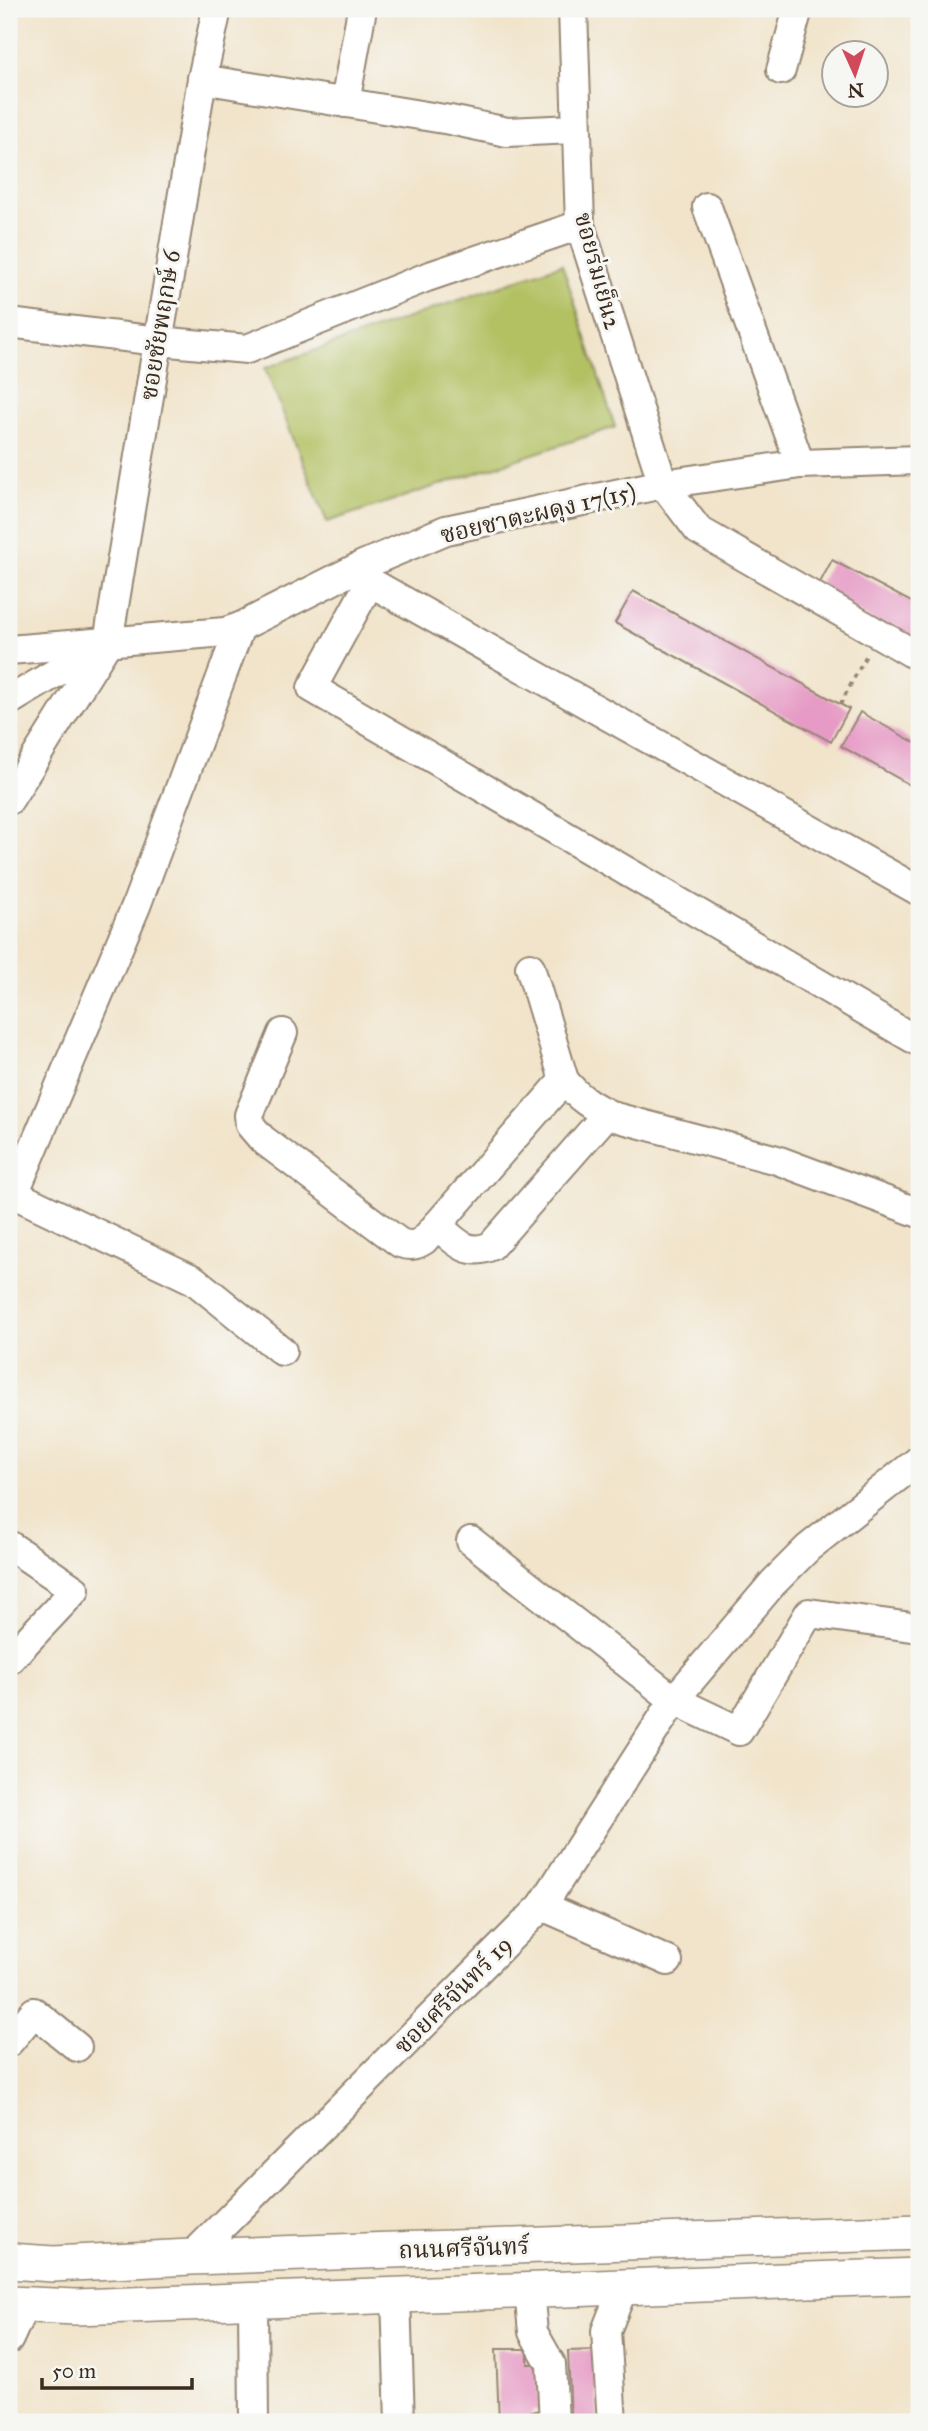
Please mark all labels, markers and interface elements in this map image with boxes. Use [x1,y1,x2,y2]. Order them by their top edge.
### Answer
north arrow [820,38,890,108]
text: N [847,79,865,102]
street label: ขอยร่มเย็น2 [568,209,628,333]
street label: ซอยชัยพฤกษ์ 6 [132,247,187,402]
street label: ซอยชาตะผดุง 17(15) [437,476,639,550]
street label: ซอยศรีจันทร์ 19 [387,1929,518,2060]
street label: ถนนศรีจันทร์ [398,2230,530,2265]
scale bar [42,2347,192,2391]
text: 50 m [52,2358,97,2384]

